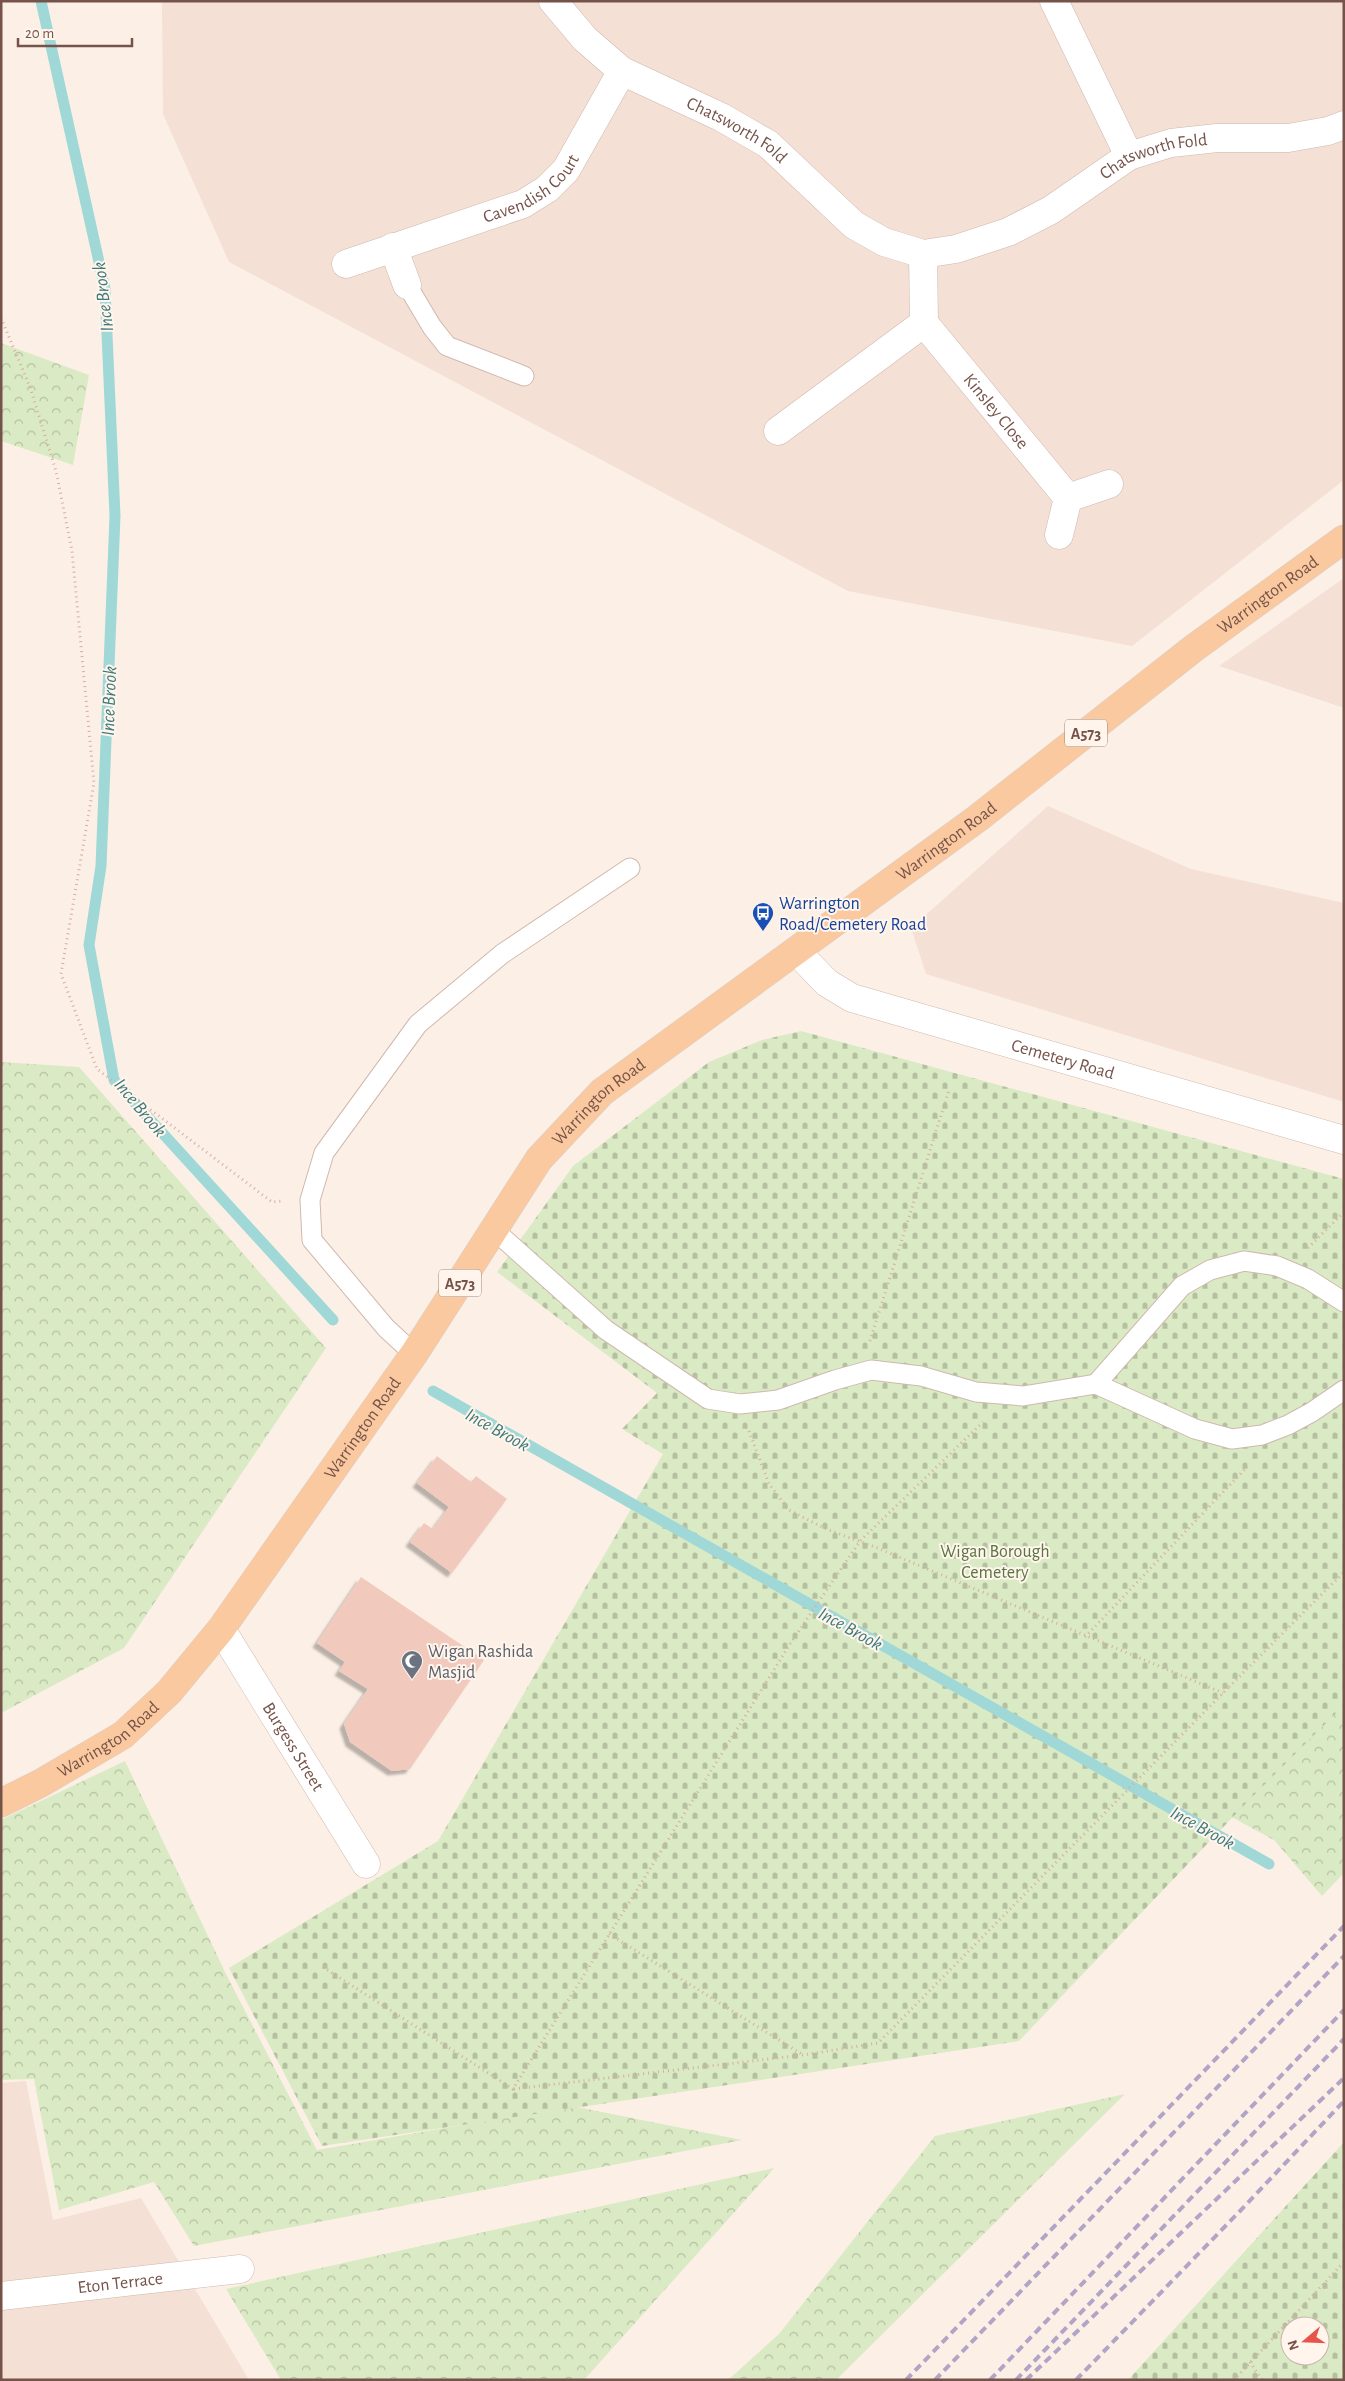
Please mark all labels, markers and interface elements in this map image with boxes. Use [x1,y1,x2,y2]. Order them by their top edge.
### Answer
scale bar [18,15,131,47]
text: 20 m [25,26,54,41]
street label: Chatsworth Fold [684,94,790,167]
street label: Chatsworth Fold [1097,131,1208,183]
street label: Cavendish Court [481,151,583,227]
water label: Ince Brook [90,261,117,333]
street label: Kinsley Close [960,371,1032,453]
street label: Warrington Road [1214,553,1322,638]
water label: Ince Brook [99,666,120,736]
road number: A573 [1065,720,1107,746]
street label: Warrington Road [893,799,1000,884]
place label: Warrington Road/Cemetery Road [779,895,926,934]
bus stop icon: Warrington Road/Cemetery Road [751,901,775,932]
street label: Cemetery Road [1009,1036,1116,1083]
street label: Warrington Road [549,1056,649,1149]
water label: Ince Brook [110,1075,170,1141]
road number: A573 [439,1270,481,1296]
street label: Warrington Road [321,1374,405,1483]
water label: Ince Brook [462,1405,533,1456]
park label: Wigan Borough Cemetery [940,1543,1050,1582]
water label: Ince Brook [815,1604,886,1655]
place label: Wigan Rashida Masjid [428,1643,533,1682]
mosque icon: Wigan Rashida Masjid [400,1649,424,1680]
street label: Warrington Road [55,1698,163,1781]
street label: Burgess Street [259,1700,327,1795]
water label: Ince Brook [1167,1803,1238,1854]
street label: Eton Terrace [77,2270,164,2297]
north arrow [1280,2316,1330,2366]
text: N [1285,2338,1302,2352]

